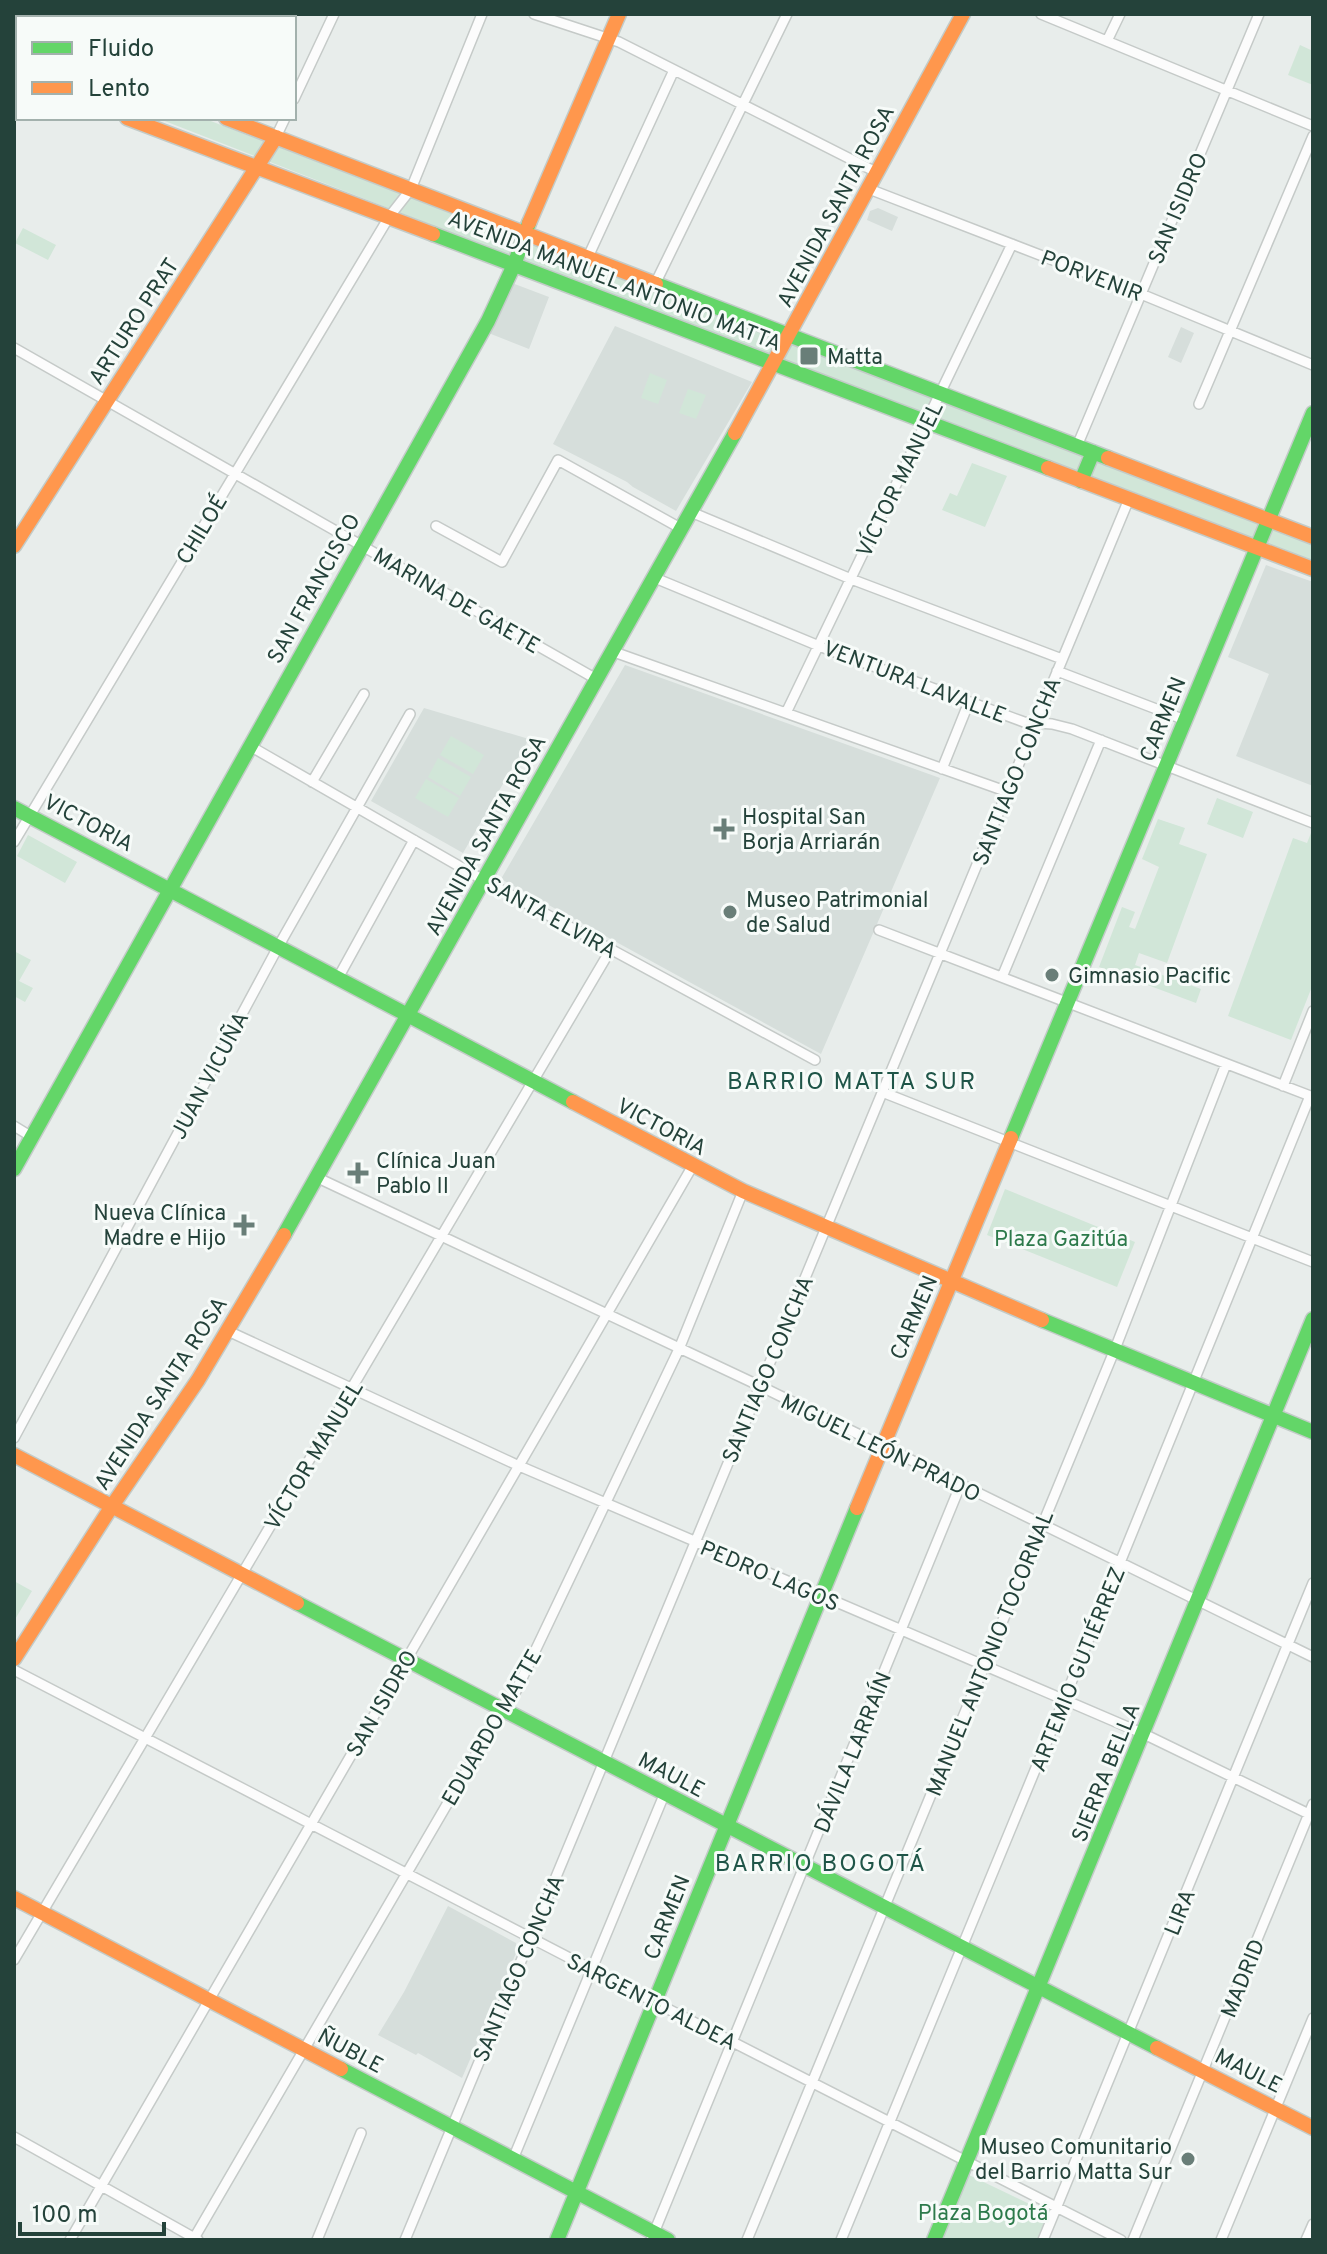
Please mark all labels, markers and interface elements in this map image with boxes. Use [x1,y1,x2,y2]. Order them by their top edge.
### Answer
legend [16,16,296,120]
text: Fluido [88,35,154,65]
text: Lento [88,75,150,105]
street label: AVENIDA SANTA ROSA [772,102,902,313]
street label: SAN ISIDRO [1144,149,1215,269]
street label: AVENIDA MANUEL ANTONIO MATTA [444,206,785,359]
street label: PORVENIR [1036,246,1146,309]
street label: ARTURO PRAT [84,254,186,391]
marker: Matta [798,345,820,367]
place label: Matta [827,345,883,372]
street label: VÍCTOR MANUEL [850,397,951,562]
street label: CHILOÉ [170,489,235,570]
street label: SAN FRANCISCO [263,509,368,669]
street label: MARINA DE GAETE [367,543,544,661]
street label: VENTURA LAVALLE [819,636,1010,731]
street label: SANTIAGO CONCHA [968,674,1068,870]
street label: CARMEN [1135,674,1194,766]
street label: AVENIDA SANTA ROSA [421,731,554,941]
street label: VICTORIA [38,789,137,859]
place label: Hospital San Borja Arriarán [742,805,881,857]
marker: Hospital San Borja Arriarán [713,818,735,840]
street label: SANTA ELVIRA [481,872,621,966]
place label: Museo Patrimonial de Salud [746,888,928,940]
marker: Museo Patrimonial de Salud [721,903,739,921]
place label: Gimnasio Pacific [1068,964,1231,991]
marker: Gimnasio Pacific [1043,966,1061,984]
street label: JUAN VICUÑA [165,1007,256,1145]
district label: BARRIO MATTA SUR [727,1068,977,1098]
street label: VICTORIA [611,1093,710,1163]
place label: Clínica Juan Pablo II [376,1149,496,1201]
marker: Clínica Juan Pablo II [347,1162,369,1184]
place label: Nueva Clínica Madre e Hijo [93,1201,226,1253]
marker: Nueva Clínica Madre e Hijo [233,1214,255,1236]
park label: Plaza Gazitúa [994,1227,1128,1254]
street label: SANTIAGO CONCHA [718,1272,821,1468]
street label: CARMEN [885,1272,945,1364]
street label: AVENIDA SANTA ROSA [90,1293,235,1496]
street label: VÍCTOR MANUEL [258,1376,370,1536]
street label: MIGUEL LEÓN PRADO [775,1386,986,1509]
street label: MANUEL ANTONIO TOCORNAL [922,1507,1061,1801]
street label: PEDRO LAGOS [695,1536,843,1619]
street label: ARTEMIO GUTIÉRREZ [1024,1563,1133,1776]
street label: EDUARDO MATTE [437,1645,549,1811]
street label: SAN ISIDRO [342,1646,425,1762]
street label: DÁVILA LARRAÍN [808,1668,899,1837]
street label: SIERRA BELLA [1067,1699,1147,1846]
street label: MAULE [633,1747,709,1805]
district label: BARRIO BOGOTÁ [715,1848,927,1880]
street label: SANTIAGO CONCHA [469,1871,572,2067]
street label: CARMEN [639,1872,698,1964]
street label: LIRA [1160,1886,1203,1940]
street label: MADRID [1216,1936,1272,2022]
street label: SARGENTO ALDEA [561,1949,740,2058]
street label: ÑUBLE [312,2022,388,2081]
street label: MAULE [1210,2044,1286,2101]
place label: Museo Comunitario del Barrio Matta Sur [975,2135,1172,2187]
marker: Museo Comunitario del Barrio Matta Sur [1179,2150,1197,2168]
scale bar [20,2186,164,2236]
text: 100 m [32,2201,98,2231]
park label: Plaza Bogotá [918,2201,1048,2228]

